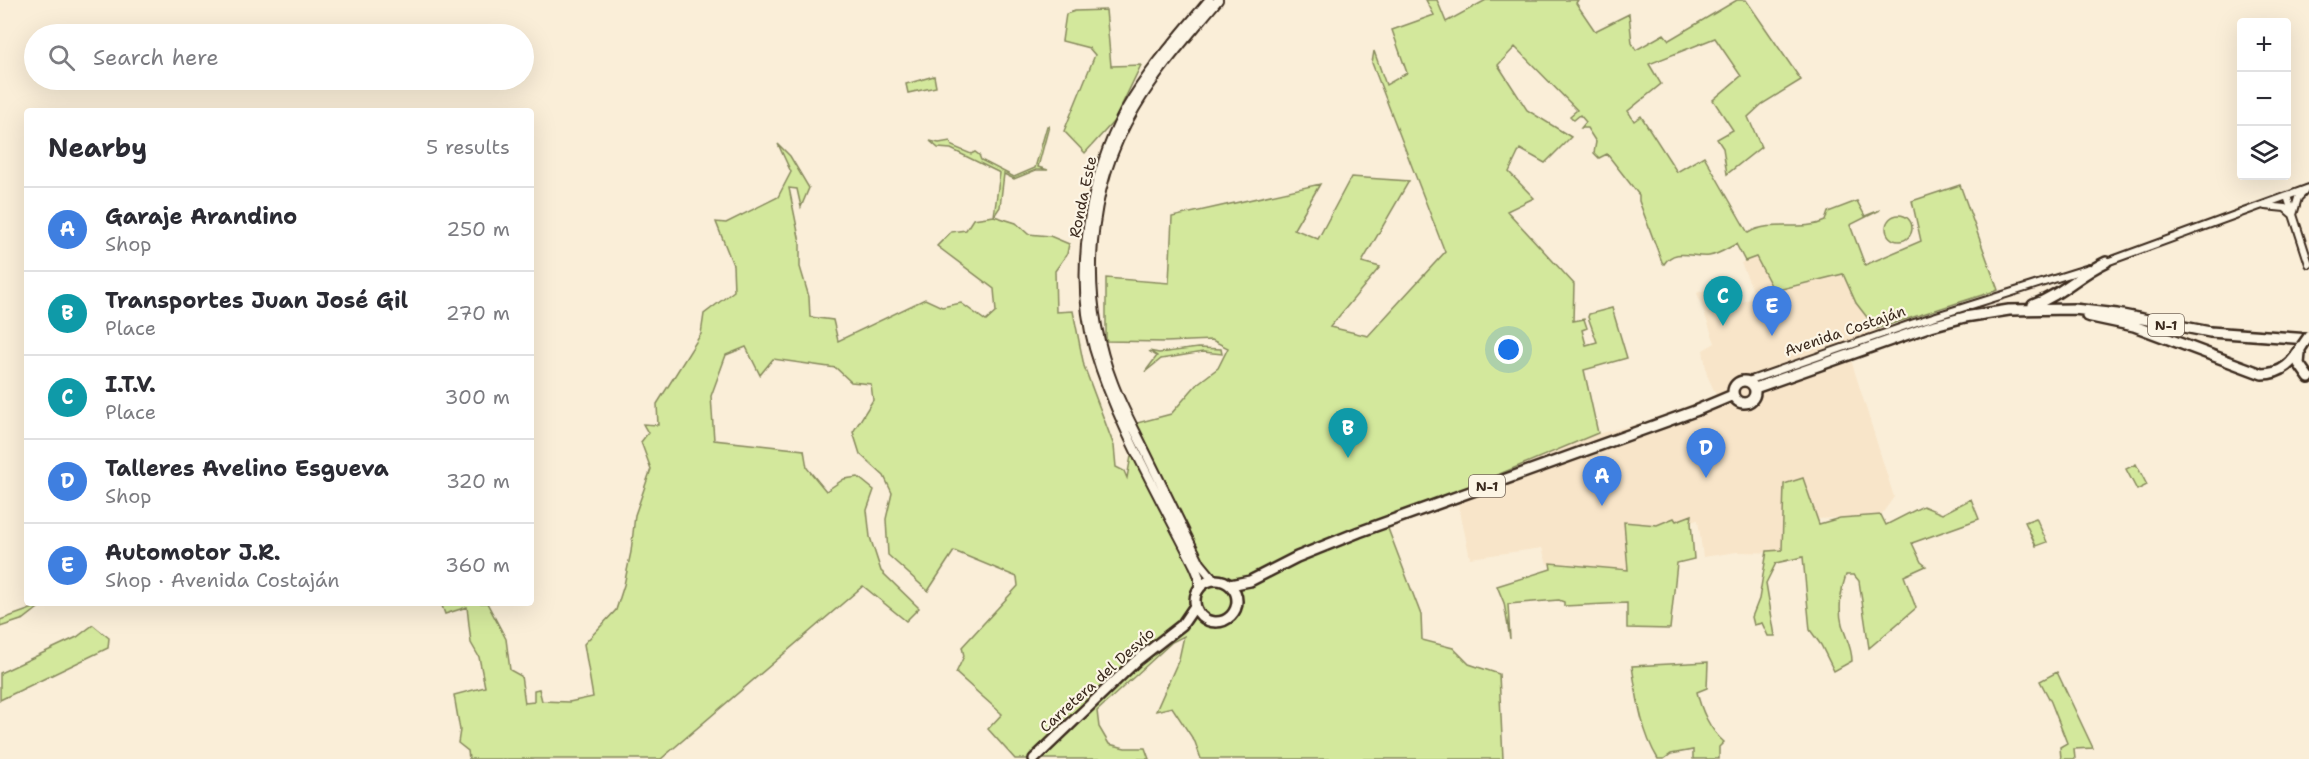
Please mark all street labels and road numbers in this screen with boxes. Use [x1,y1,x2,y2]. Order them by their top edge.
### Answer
street label: Ronda Este [1065,154,1101,240]
street label: Avenida Costaján [1782,301,1908,361]
road number: N-1 [2148,314,2184,336]
road number: N-1 [1469,475,1505,497]
street label: Carretera del Desvío [1035,623,1159,737]

